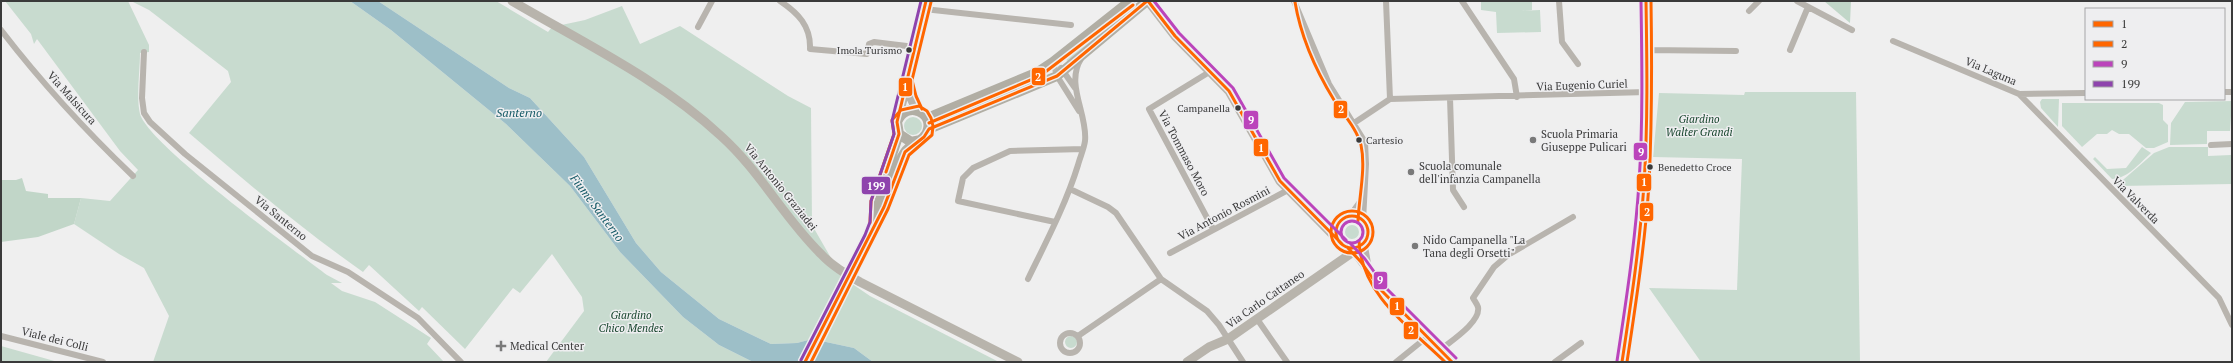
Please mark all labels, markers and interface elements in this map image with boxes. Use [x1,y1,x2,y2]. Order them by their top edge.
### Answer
legend [2085,8,2225,100]
text: 1 [2121,16,2127,31]
text: 2 [2121,36,2127,51]
place label: Imola Turismo [837,44,902,57]
marker: Imola Turismo [904,45,914,55]
street label: Via Laguna [1963,54,2019,88]
text: 9 [2121,56,2127,71]
line badge: 2 [1031,67,1046,86]
street label: Via Malsicura [44,69,100,128]
text: 2 [1035,70,1041,84]
street label: Via Eugenio Curiel [1536,76,1628,94]
text: 199 [2121,76,2140,91]
line badge: 1 [898,77,913,97]
text: 1 [902,80,908,94]
line badge: 2 [1333,100,1348,119]
place label: Campanella [1177,102,1230,115]
text: 2 [1338,102,1344,116]
marker: Campanella [1233,103,1243,113]
water label: Santerno [496,105,542,120]
street label: Via Tommaso Moro [1155,108,1213,198]
line badge: 9 [1243,110,1259,130]
park label: Giardino Walter Grandi [1666,112,1732,139]
text: 9 [1248,113,1254,127]
place label: Scuola Primaria Giuseppe Pulicari [1541,127,1627,154]
place label: Cartesio [1366,134,1403,147]
marker: Cartesio [1354,135,1364,145]
marker: Scuola Primaria Giuseppe Pulicari [1528,135,1538,145]
line badge: 1 [1253,138,1269,157]
street label: Via Antonio Graziadei [742,141,820,233]
text: 1 [1258,141,1264,155]
line badge: 9 [1633,142,1648,161]
text: 9 [1638,145,1644,159]
place label: Scuola comunale dell'infanzia Campanella [1419,159,1541,186]
place label: Benedetto Croce [1658,161,1731,174]
marker: Benedetto Croce [1645,162,1655,172]
marker: Scuola comunale dell'infanzia Campanella [1406,167,1416,177]
water label: Fiume Santerno [567,170,628,244]
line badge: 1 [1636,173,1652,192]
street label: Via Valverda [2109,173,2163,227]
text: 1 [1641,175,1647,189]
line badge: 199 [861,176,891,195]
text: 199 [867,179,885,193]
street label: Via Antonio Rosmini [1176,183,1272,243]
street label: Via Santerno [252,193,310,243]
line badge: 2 [1639,202,1654,222]
text: 2 [1644,205,1650,219]
place label: Nido Campanella "La Tana degli Orsetti" [1423,233,1526,260]
marker: Nido Campanella "La Tana degli Orsetti" [1410,241,1420,251]
street label: Via Carlo Cattaneo [1223,267,1307,331]
line badge: 9 [1373,271,1388,290]
text: 9 [1377,273,1383,287]
line badge: 1 [1389,297,1405,316]
text: 1 [1394,299,1400,313]
park label: Giardino Chico Mendes [599,308,664,335]
line badge: 2 [1403,321,1419,340]
text: 2 [1408,323,1414,337]
street label: Viale dei Colli [20,324,90,354]
place label: Medical Center [510,339,585,353]
marker: Medical Center [495,340,507,352]

